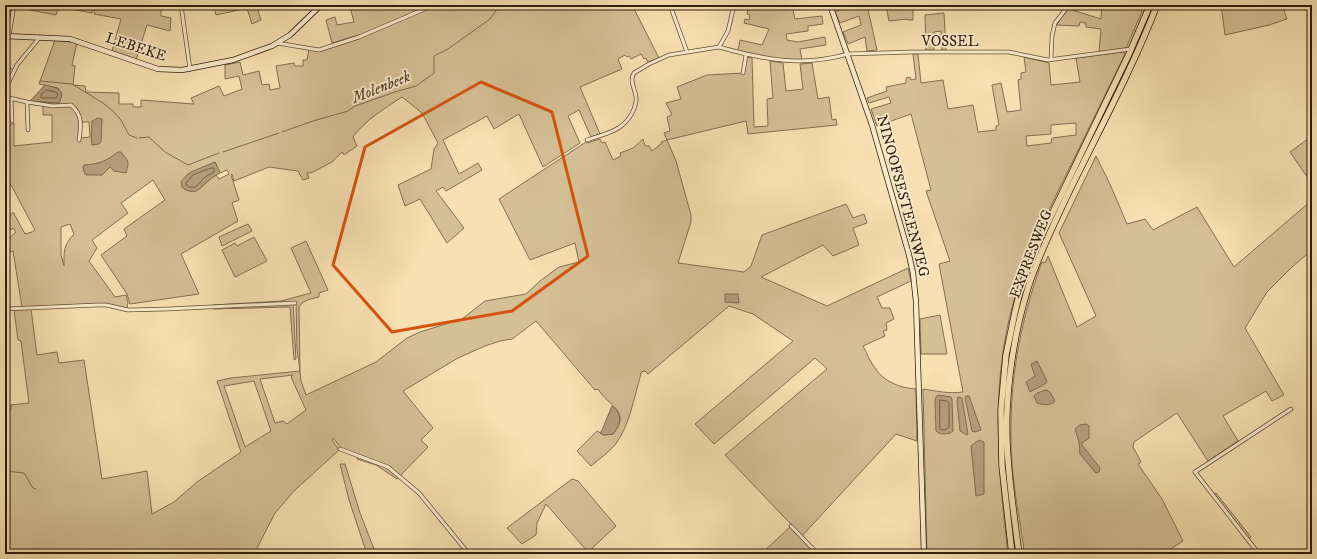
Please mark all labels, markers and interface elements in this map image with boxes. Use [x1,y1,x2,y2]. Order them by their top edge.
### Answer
street label: LEBEKE [103,28,169,66]
street label: VOSSEL [921,32,979,51]
water label: Molenbeek [348,66,414,108]
street label: NINOOFSESTEENWEG [872,113,934,280]
street label: EXPRESWEG [1005,206,1057,301]

